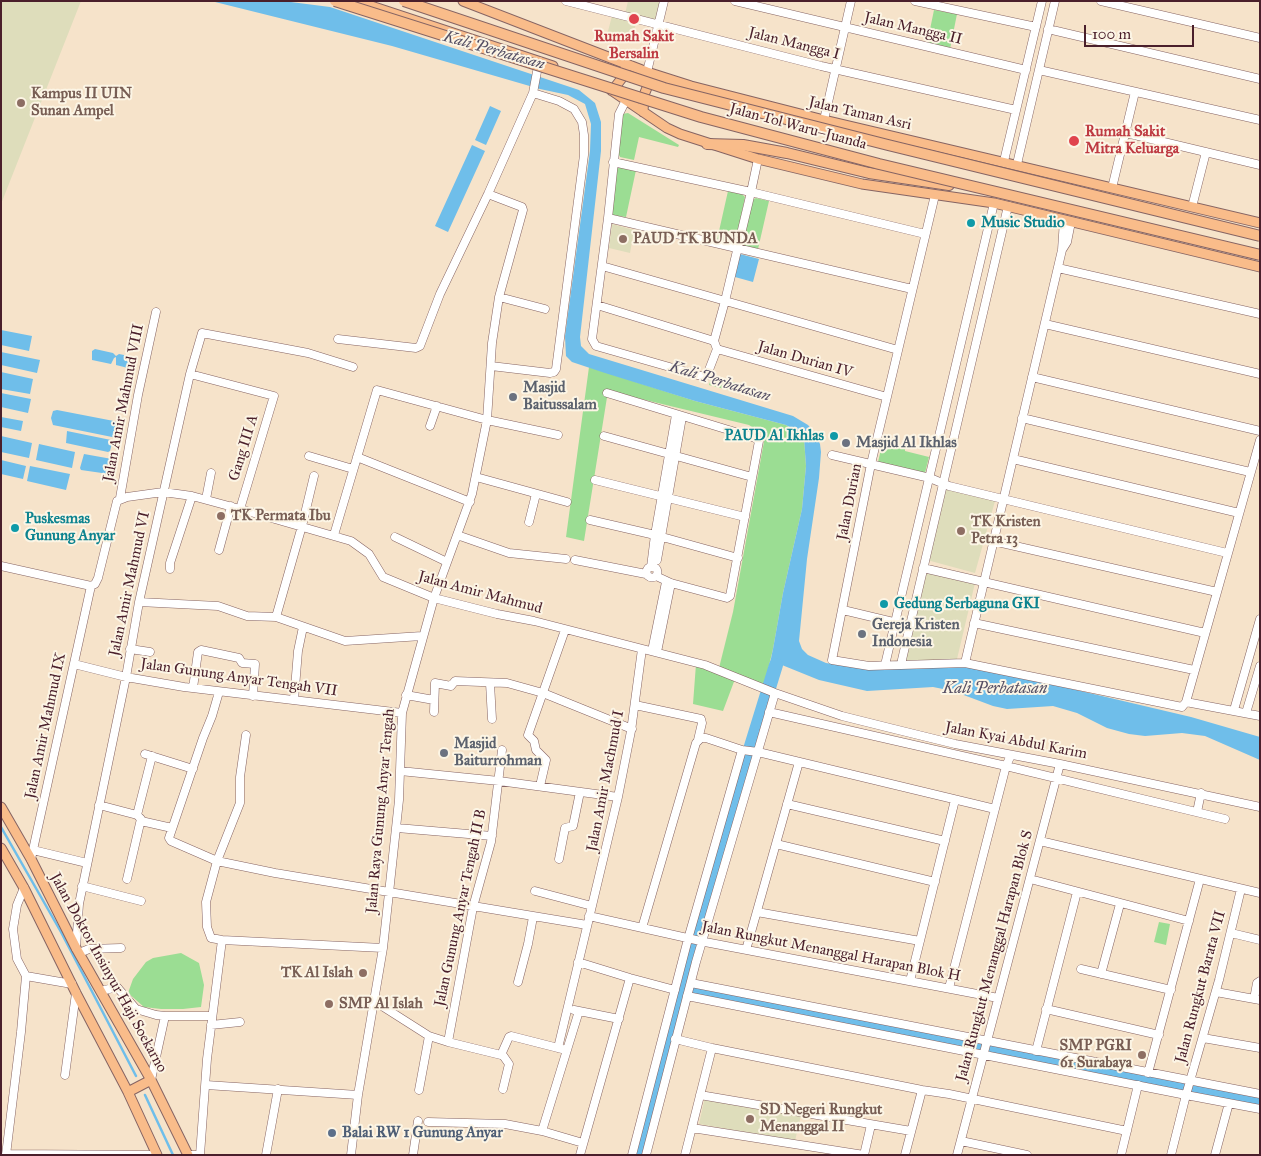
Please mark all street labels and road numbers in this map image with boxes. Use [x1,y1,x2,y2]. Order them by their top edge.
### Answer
street label: Jalan Mangga II [862,9,964,49]
street label: Jalan Mangga I [746,24,842,64]
street label: Jalan Taman Asri [807,93,913,135]
street label: Jalan Tol Waru–Juanda [728,100,868,154]
street label: Jalan Amir Mahmud VIII [100,322,148,484]
street label: Jalan Durian IV [755,338,855,382]
street label: Gang III A [225,413,263,483]
street label: Jalan Durian [834,462,866,542]
street label: Jalan Amir Mahmud VI [106,510,154,658]
street label: Jalan Amir Mahmud [416,568,544,618]
street label: Jalan Amir Mahmud IX [22,651,70,801]
street label: Jalan Gunung Anyar Tengah VII [139,655,339,701]
street label: Jalan Raya Gunung Anyar Tengah [363,708,399,914]
street label: Jalan Amir Machmud I [583,709,629,853]
street label: Jalan Kyai Abdul Karim [944,718,1088,764]
street label: Jalan Gunung Anyar Tengah II B [431,808,491,1008]
street label: Jalan Rungkut Menanggal Harapan Blok S [953,828,1037,1084]
street label: Jalan Doktor Insinyur Haji Soekarno [46,870,170,1076]
street label: Jalan Rungkut Barata VII [1172,909,1230,1065]
street label: Jalan Rungkut Menanggal Harapan Blok H [700,918,962,986]

